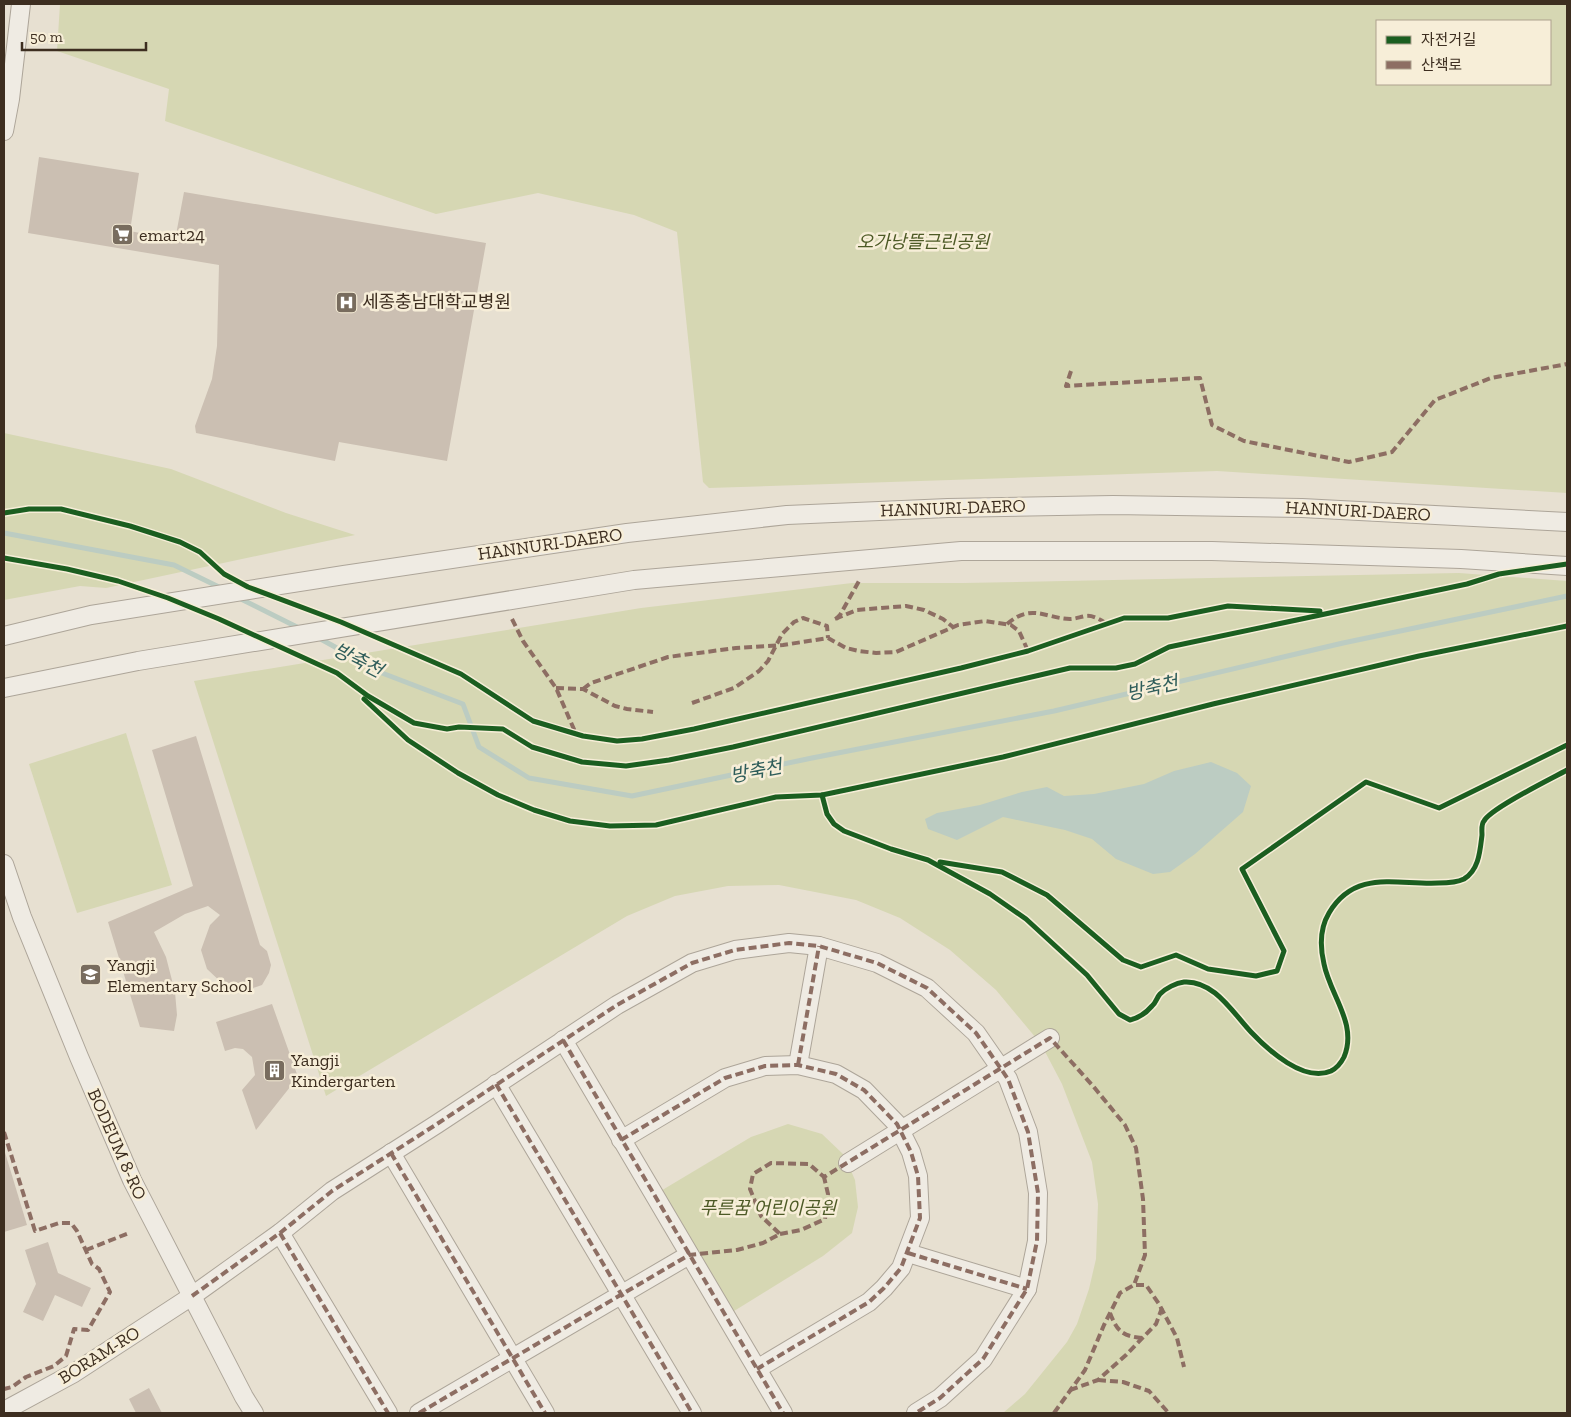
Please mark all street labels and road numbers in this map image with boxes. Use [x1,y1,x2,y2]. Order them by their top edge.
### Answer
street label: HANNURI-DAERO [880,494,1026,522]
street label: HANNURI-DAERO [1285,496,1431,526]
street label: HANNURI-DAERO [476,523,624,565]
street label: BODEUM 8-RO [83,1085,151,1203]
street label: BORAM-RO [54,1321,144,1389]

